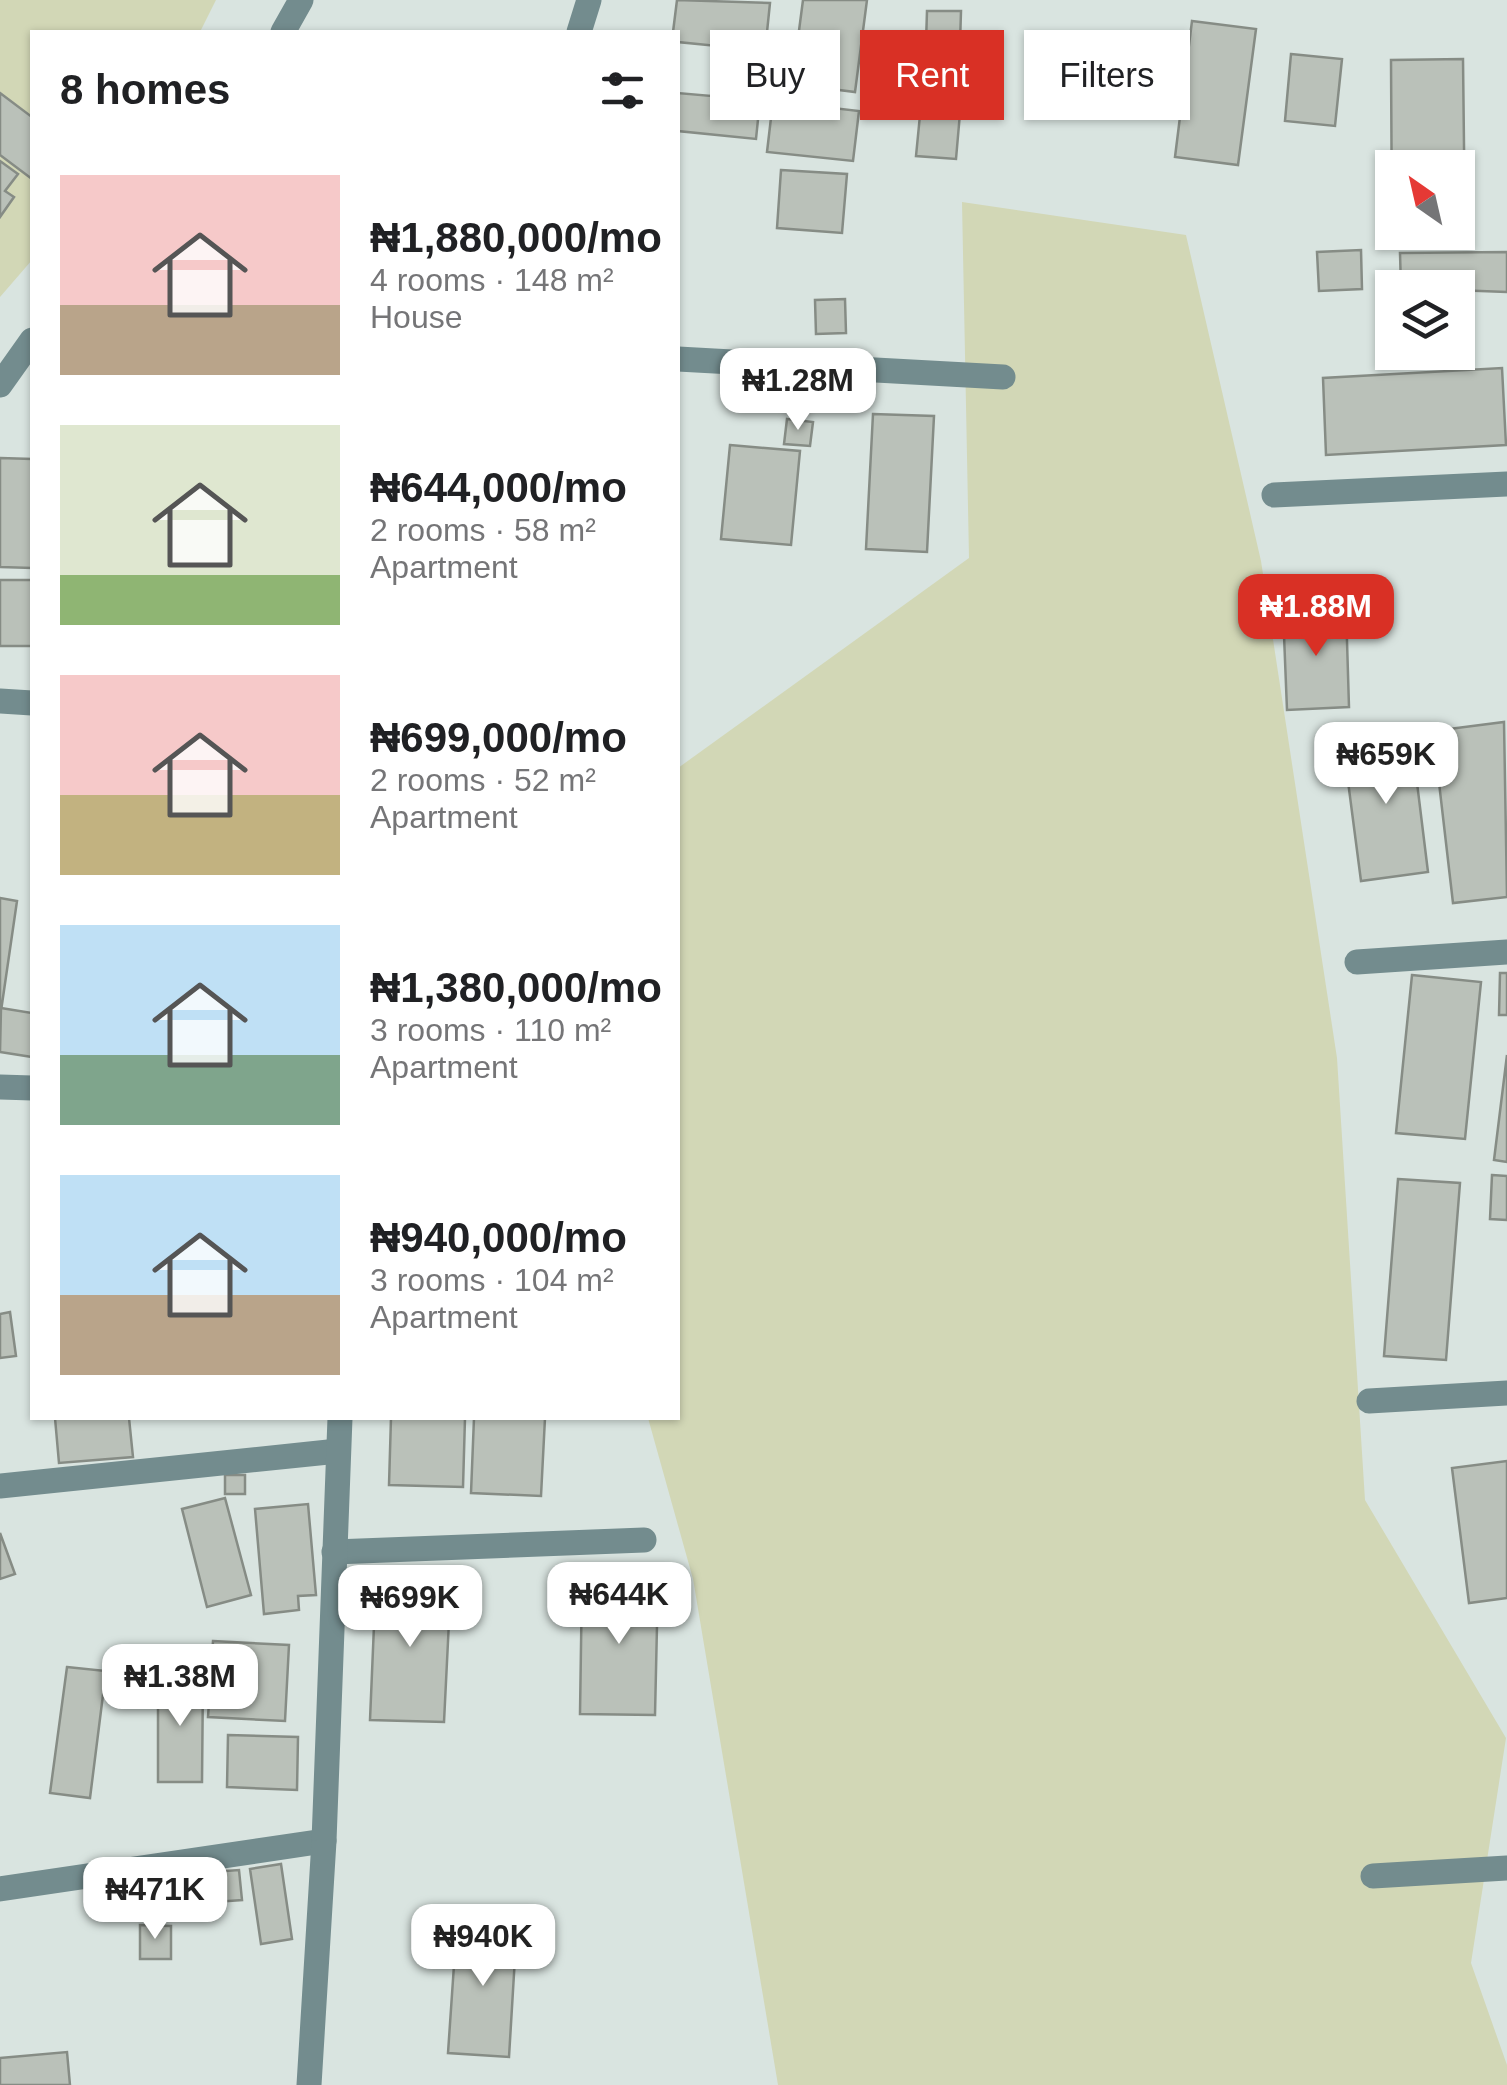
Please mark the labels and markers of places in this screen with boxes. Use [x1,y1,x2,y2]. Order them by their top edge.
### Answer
pin: ₦1.28M [717,348,879,433]
pin: ₦1.88M [1235,574,1397,659]
pin: ₦659K [1316,722,1456,807]
pin: ₦644K [549,1562,689,1647]
pin: ₦699K [340,1565,480,1650]
pin: ₦1.38M [99,1644,261,1729]
pin: ₦471K [85,1857,225,1942]
pin: ₦940K [413,1904,553,1989]

